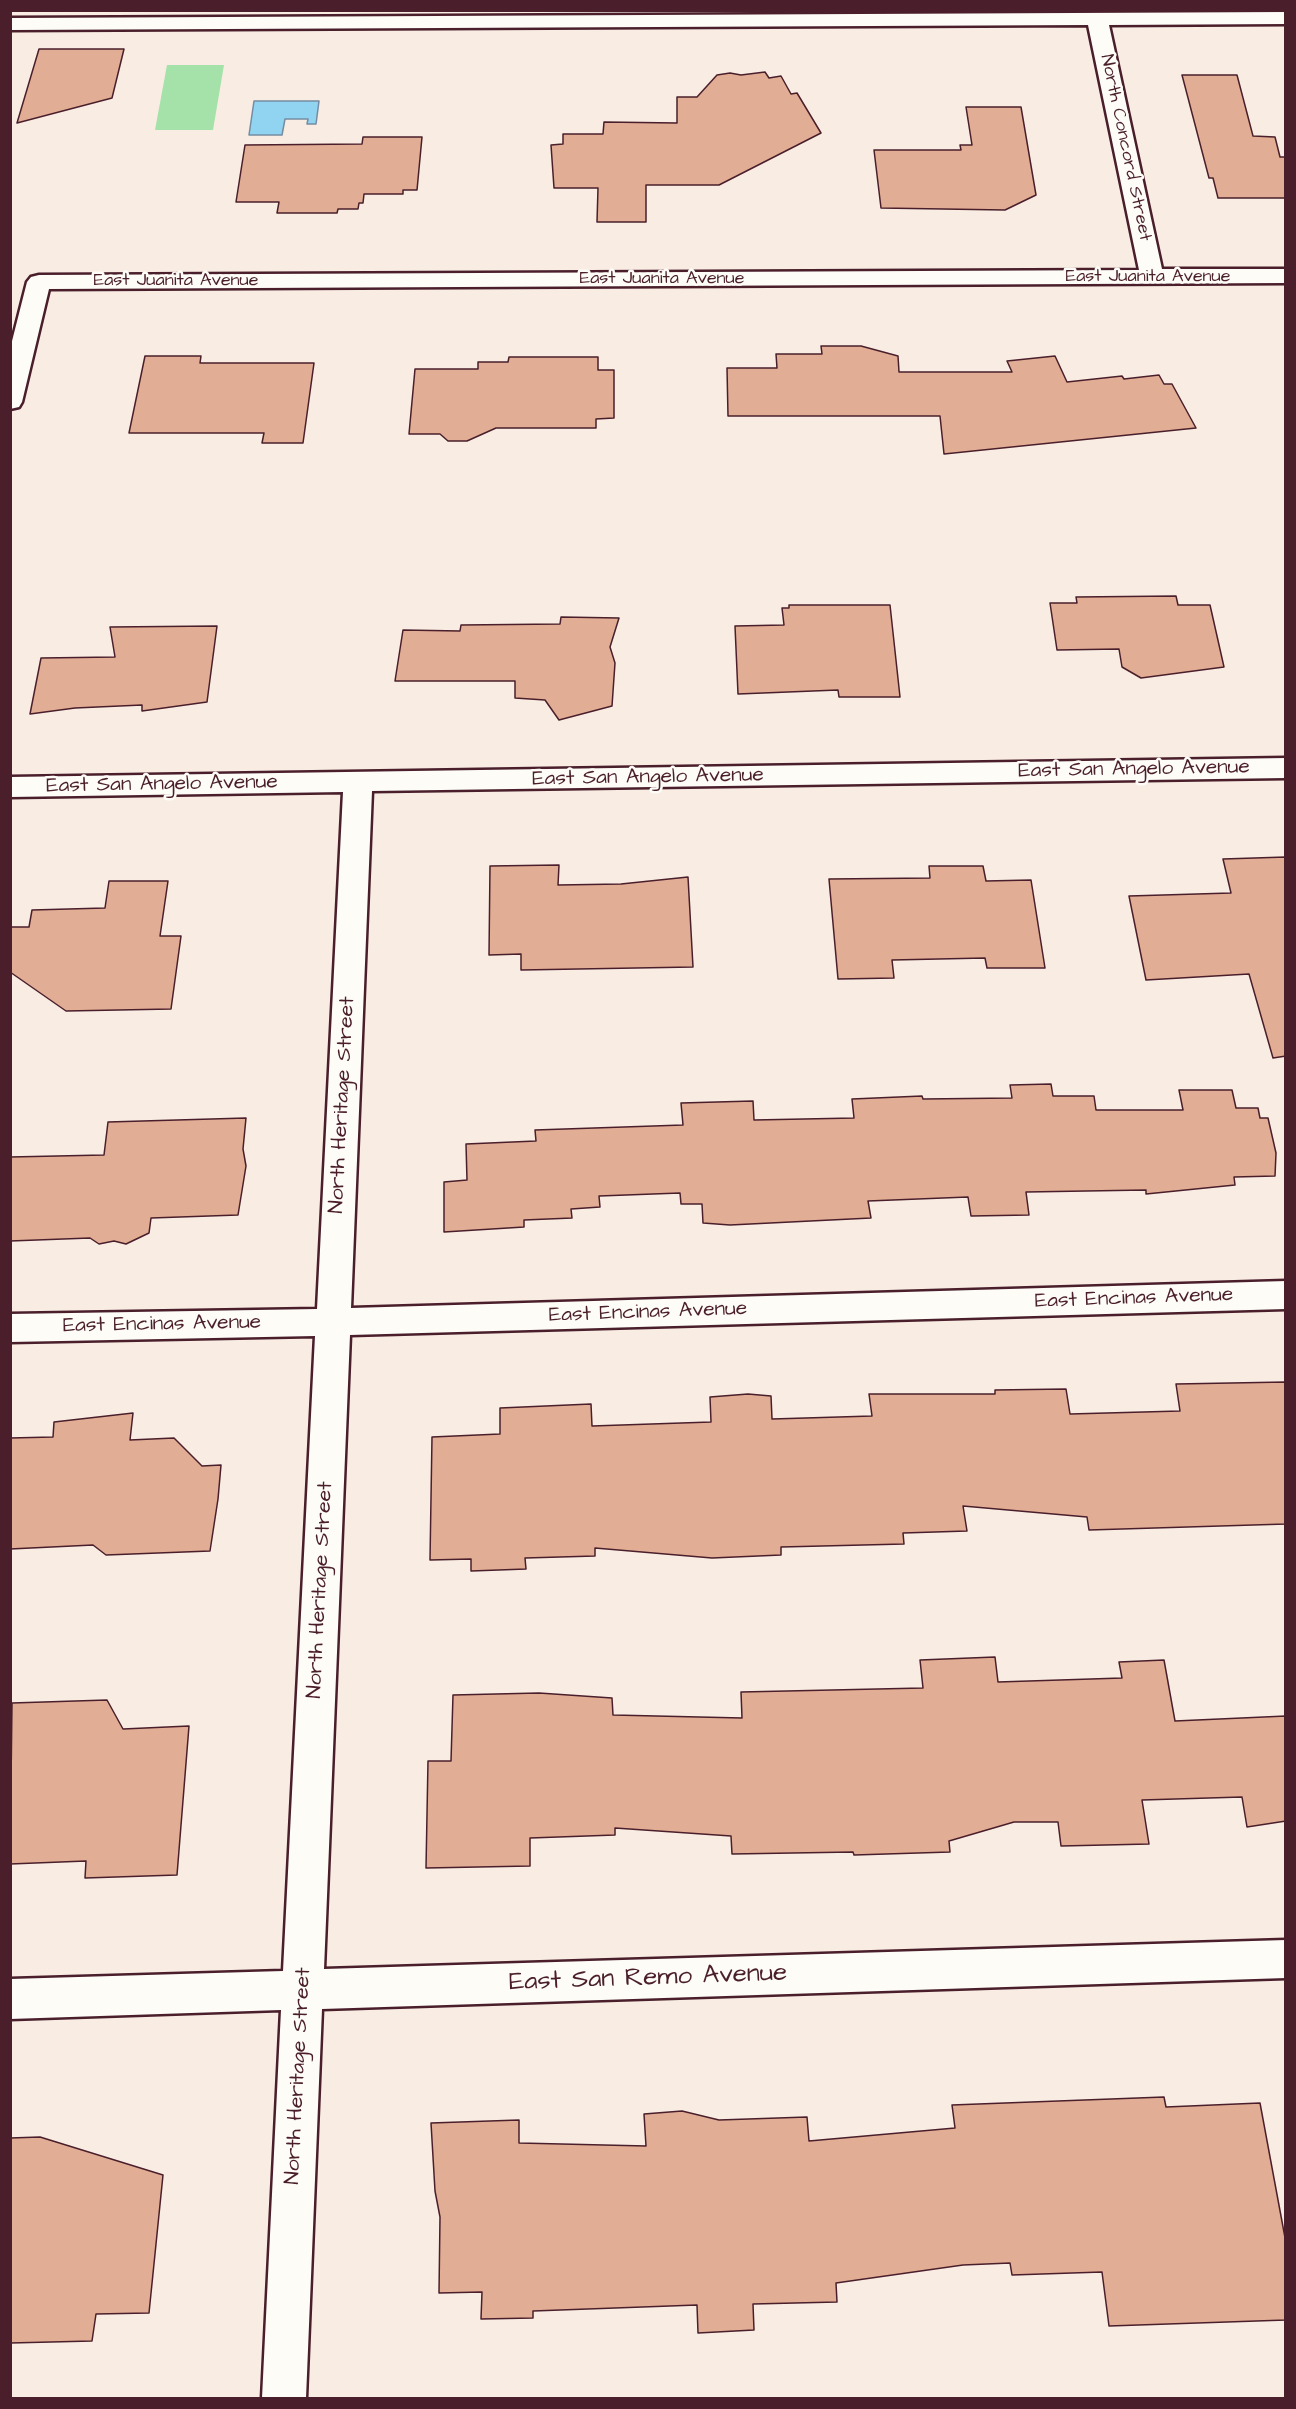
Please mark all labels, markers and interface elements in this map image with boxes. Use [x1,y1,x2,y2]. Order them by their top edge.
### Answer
street label: North Concord Street [1095,53,1155,243]
street label: East Juanita Avenue [1065,266,1231,288]
street label: East Juanita Avenue [579,268,745,290]
street label: East Juanita Avenue [93,270,259,292]
street label: East San Angelo Avenue [1018,755,1250,785]
street label: East San Angelo Avenue [532,763,764,793]
street label: East San Angelo Avenue [46,770,278,800]
street label: North Heritage Street [325,996,361,1214]
street label: East Encinas Avenue [1034,1283,1234,1315]
street label: East Encinas Avenue [548,1297,748,1329]
street label: East Encinas Avenue [63,1311,261,1339]
street label: North Heritage Street [303,1481,339,1699]
street label: East San Remo Avenue [508,1959,788,1999]
street label: North Heritage Street [281,1967,317,2185]

